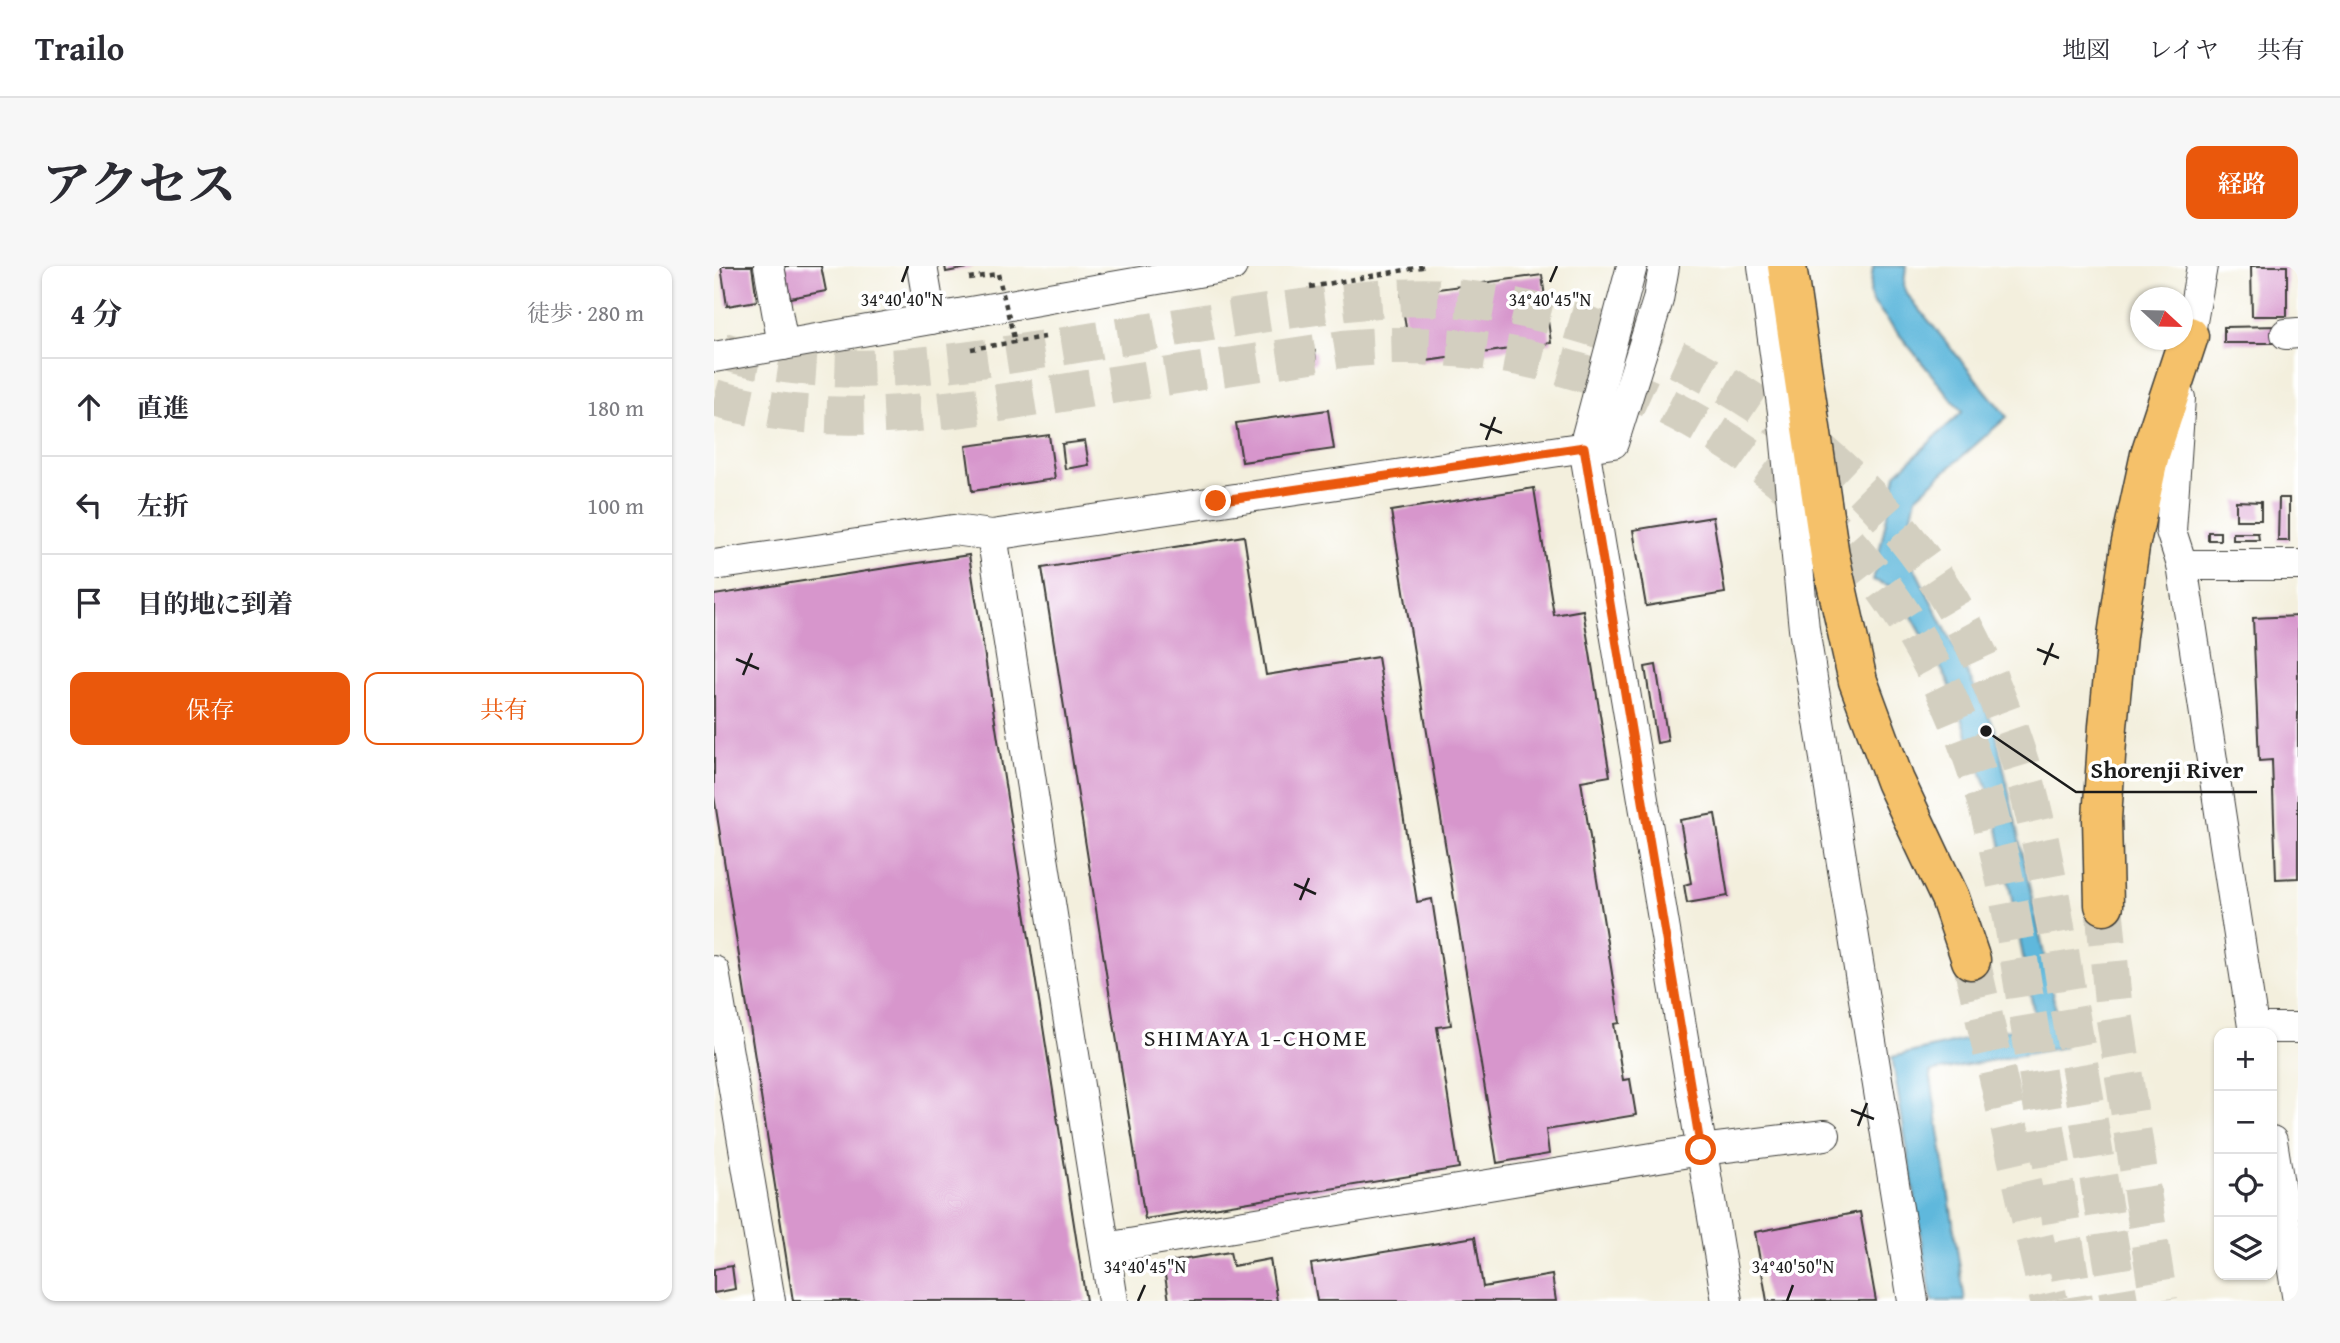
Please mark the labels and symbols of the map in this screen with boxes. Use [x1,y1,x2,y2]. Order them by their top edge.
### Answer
text: 34°40'40"N [861,286,944,313]
text: 34°40'45"N [1509,286,1592,313]
north arrow [2130,287,2193,350]
route end [1200,485,1231,516]
callout: Shorenji River [2076,747,2257,792]
text: Shorenji River [2091,752,2243,787]
district label: SHIMAYA 1-CHOME [1144,1020,1368,1055]
route start [1685,1134,1716,1165]
text: 34°40'45"N [1104,1253,1187,1280]
text: 34°40'50"N [1752,1253,1835,1280]

